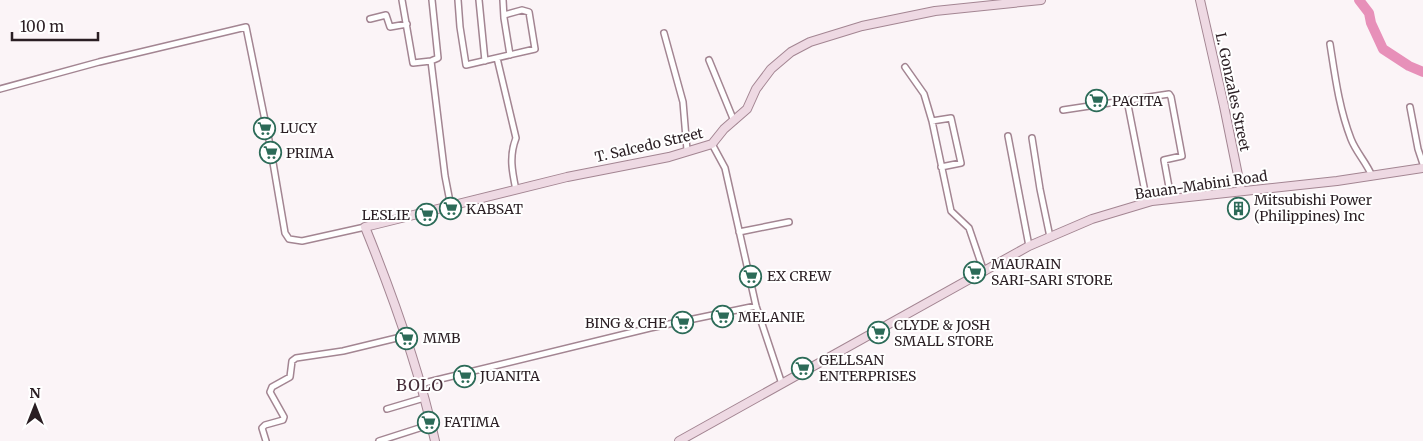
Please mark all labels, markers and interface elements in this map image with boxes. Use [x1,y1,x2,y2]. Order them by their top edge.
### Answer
scale bar [12,10,99,42]
text: 100 m [20,17,64,36]
street label: L. Gonzales Street [1212,31,1254,154]
supermarket icon: PACITA [1084,89,1108,113]
place label: PACITA [1112,92,1163,110]
supermarket icon: LUCY [252,116,276,140]
place label: LUCY [280,119,318,137]
street label: T. Salcedo Street [593,124,705,166]
supermarket icon: PRIMA [258,141,282,165]
place label: PRIMA [286,144,334,162]
street label: Bauan-Mabini Road [1133,167,1269,203]
place label: Mitsubishi Power (Philippines) Inc [1254,191,1372,225]
building icon: Mitsubishi Power (Philippines) Inc [1226,196,1250,220]
supermarket icon: KABSAT [438,197,462,221]
place label: KABSAT [466,200,523,218]
supermarket icon: LESLIE [414,203,438,227]
place label: LESLIE [362,206,410,224]
place label: MAURAIN SARI-SARI STORE [991,255,1112,289]
supermarket icon: MAURAIN SARI-SARI STORE [963,260,987,284]
supermarket icon: EX CREW [739,264,763,288]
place label: EX CREW [767,267,832,285]
supermarket icon: MELANIE [710,305,734,329]
place label: MELANIE [738,308,805,326]
supermarket icon: BING & CHE [671,311,695,335]
place label: BING & CHE [585,314,667,332]
place label: CLYDE & JOSH SMALL STORE [894,316,993,350]
supermarket icon: CLYDE & JOSH SMALL STORE [866,321,890,345]
supermarket icon: MMB [395,326,419,350]
place label: MMB [423,329,460,347]
place label: GELLSAN ENTERPRISES [819,351,916,385]
supermarket icon: GELLSAN ENTERPRISES [791,356,815,380]
supermarket icon: JUANITA [452,364,476,388]
place label: JUANITA [479,367,540,385]
district label: BOLO [396,375,444,395]
north arrow [10,381,60,431]
text: N [29,384,41,402]
supermarket icon: FATIMA [416,410,440,434]
place label: FATIMA [444,413,500,431]

